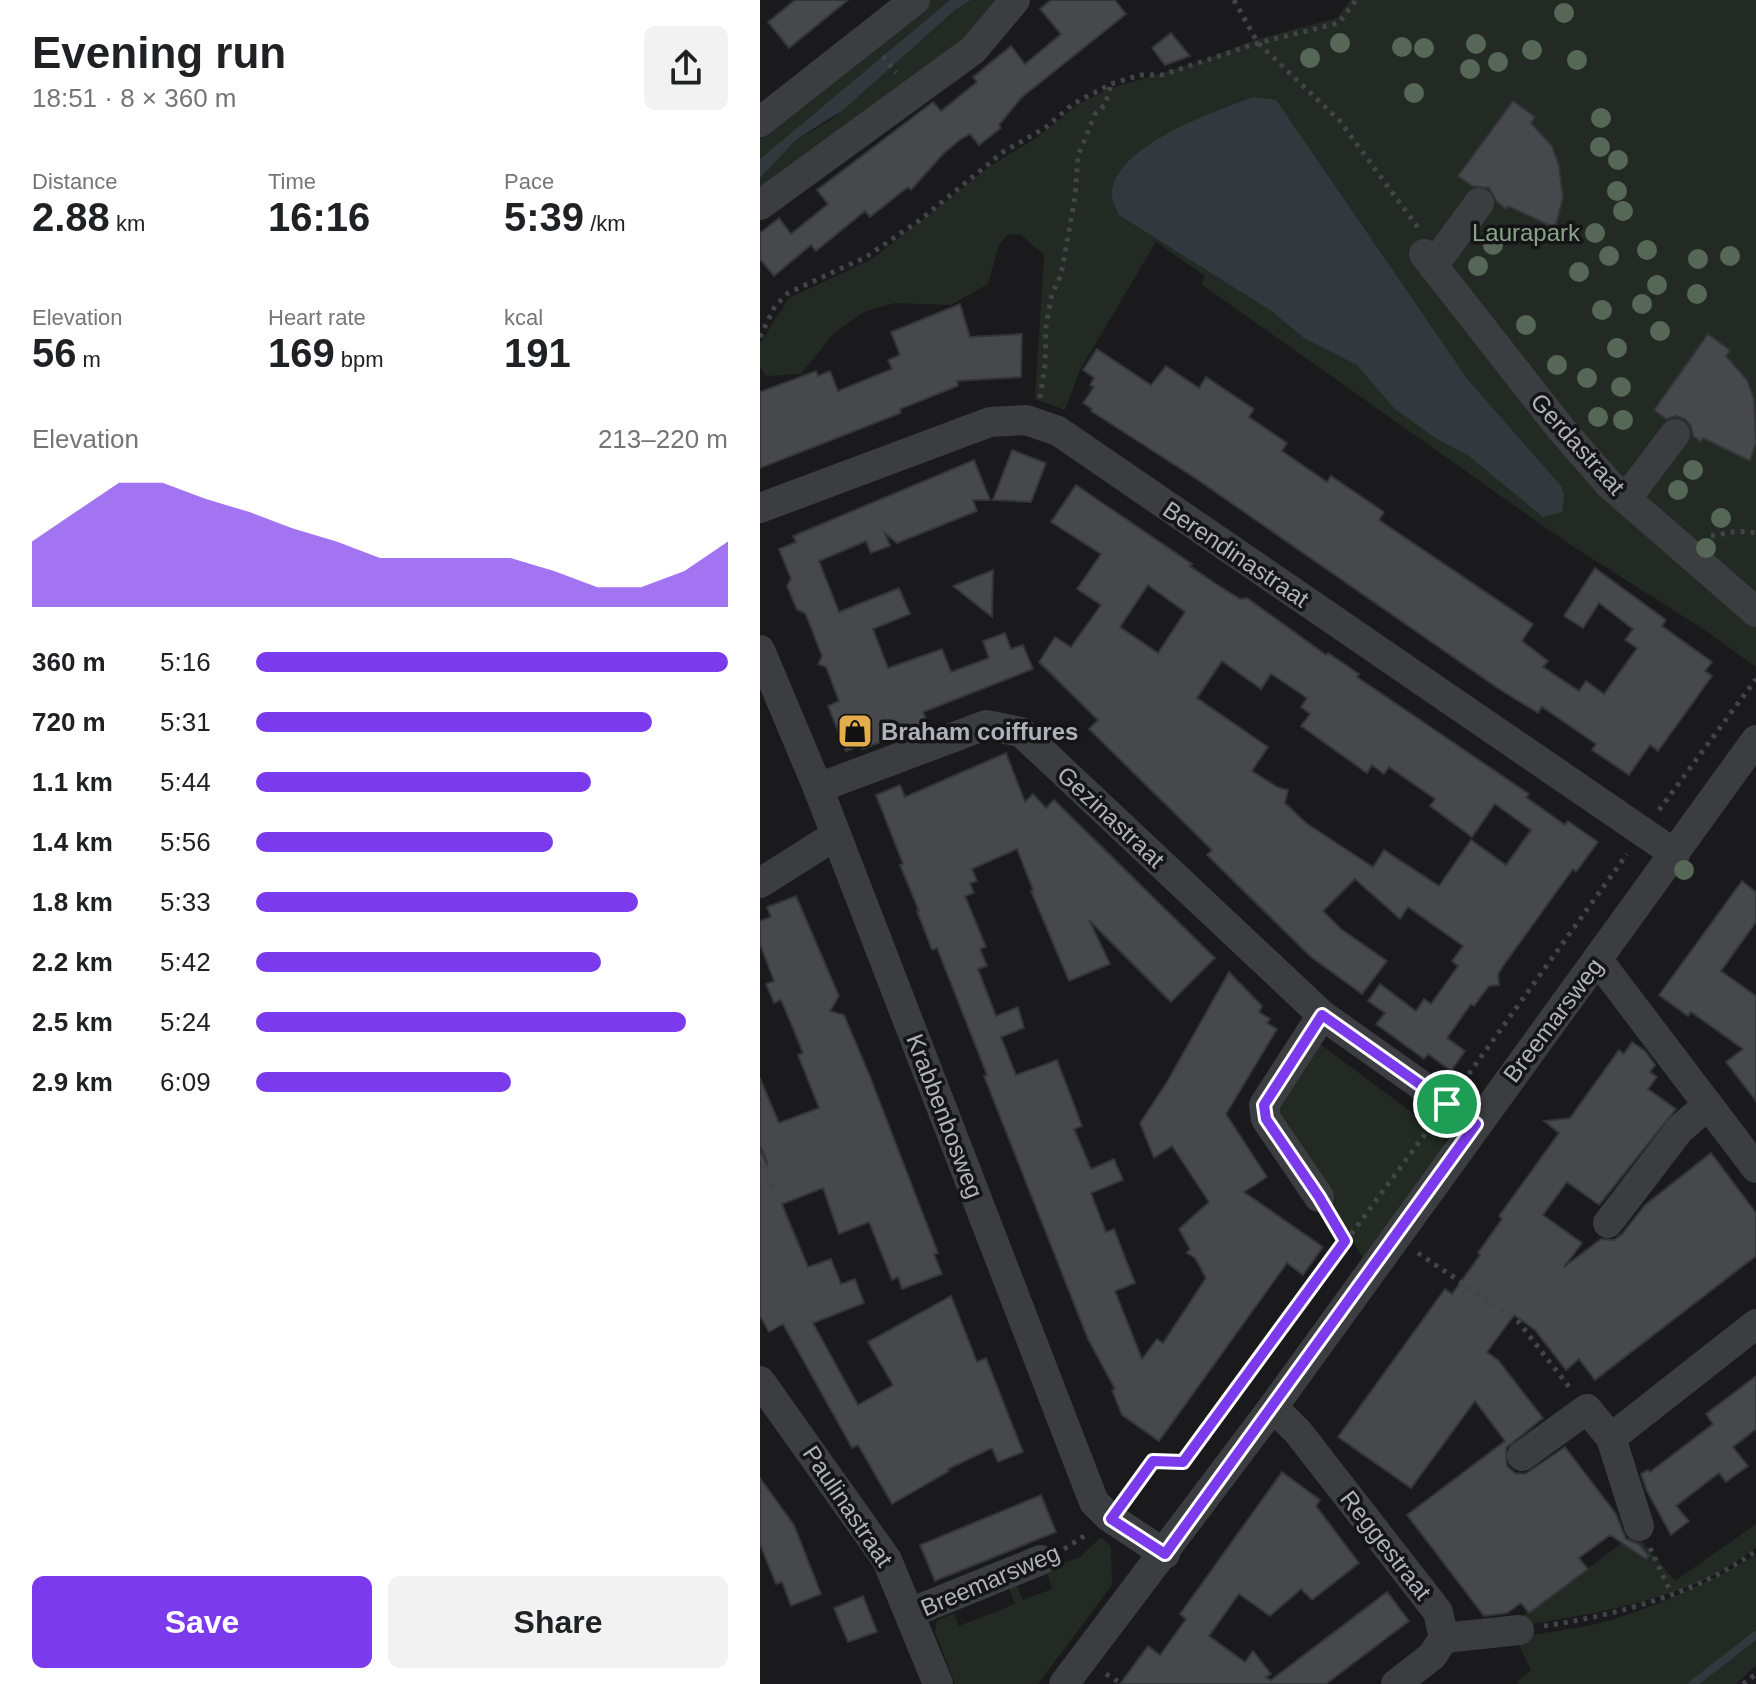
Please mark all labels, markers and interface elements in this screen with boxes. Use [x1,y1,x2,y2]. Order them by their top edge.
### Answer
button: share [644,26,728,110]
text: Evening run [32,28,286,77]
text: 18:51 · 8 × 360 m [32,83,237,113]
text: Distance [32,169,118,194]
text: Time [268,169,316,194]
text: Pace [504,169,554,194]
text: 2.88 [32,195,110,239]
text: 16:16 [268,195,370,239]
text: 5:39 [504,195,584,239]
text: km [110,211,145,236]
text: /km [584,211,626,236]
park label: Laurapark [1472,219,1581,246]
text: Elevation [32,305,123,330]
text: Heart rate [268,305,366,330]
text: kcal [504,305,543,330]
text: 56 [32,331,77,375]
text: 169 [268,331,335,375]
text: 191 [504,331,571,375]
text: m [77,347,101,372]
text: bpm [335,347,384,372]
street label: Gerdastraat [1526,388,1631,500]
text: Elevation [32,424,139,454]
text: 213–220 m [598,424,728,454]
street label: Berendinastraat [1158,495,1314,613]
text: 360 m [32,647,106,677]
text: 5:16 [160,647,211,677]
text: 720 m [32,707,106,737]
text: 5:31 [160,707,211,737]
shop icon: Braham coiffures [836,712,874,750]
place label: Braham coiffures [881,718,1078,745]
street label: Gezinastraat [1052,761,1170,873]
text: 1.1 km [32,767,113,797]
text: 5:44 [160,767,211,797]
text: 1.4 km [32,827,113,857]
text: 5:56 [160,827,211,857]
text: 1.8 km [32,887,113,917]
text: 5:33 [160,887,211,917]
text: 2.2 km [32,947,113,977]
text: 5:42 [160,947,211,977]
street label: Breemarsweg [1498,953,1608,1087]
text: 2.5 km [32,1007,113,1037]
text: 5:24 [160,1007,211,1037]
street label: Krabbenbosweg [901,1030,989,1202]
text: 2.9 km [32,1067,113,1097]
text: 6:09 [160,1067,211,1097]
pin [1413,1070,1481,1138]
icon: arrive [1425,1082,1469,1126]
street label: Paulinastraat [798,1440,899,1572]
street label: Reggestraat [1335,1485,1437,1605]
street label: Breemarsweg [917,1539,1063,1621]
button: Save [32,1576,372,1668]
button: Share [388,1576,728,1668]

